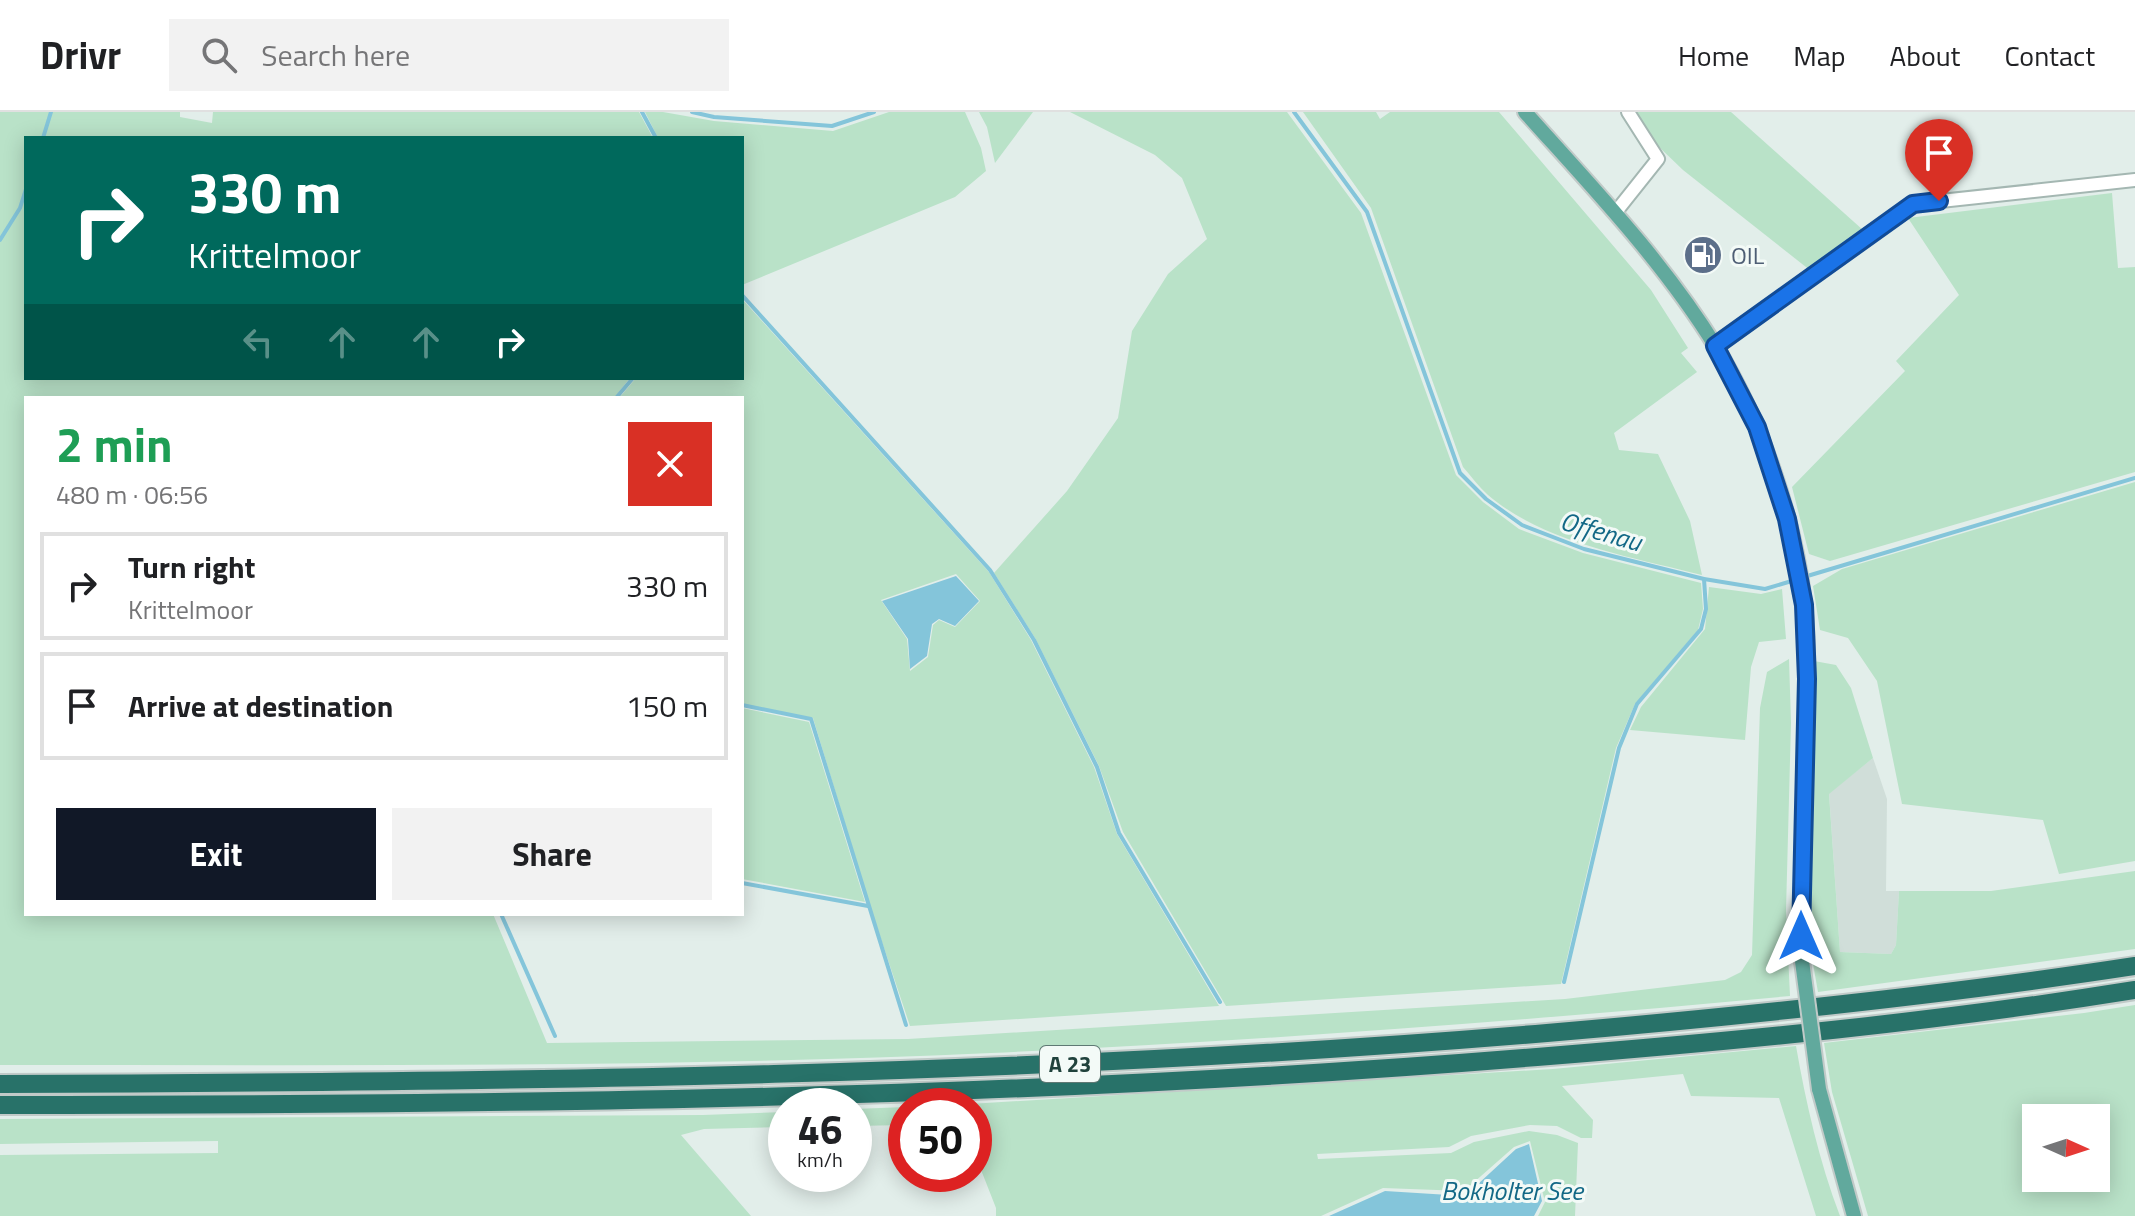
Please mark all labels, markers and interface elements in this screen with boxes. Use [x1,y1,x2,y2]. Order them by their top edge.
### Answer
search box [169,19,729,91]
text: Drivr [40,26,121,84]
text: Search here [261,32,410,78]
icon: search [197,33,241,77]
text: Home [1678,34,1749,77]
text: Map [1793,34,1846,77]
text: About [1890,34,1960,77]
text: Contact [2004,34,2095,77]
pin [1905,119,1973,201]
icon: arrive [1917,131,1961,175]
text: 330 m [188,150,341,235]
icon: right [56,168,160,272]
text: Krittelmoor [188,227,361,282]
fuel station icon: OIL [1682,234,1724,276]
place label: OIL [1731,237,1765,273]
icon: left [236,320,280,364]
icon: ahead [320,320,364,364]
icon: ahead [404,320,448,364]
icon: right [488,320,532,364]
text: 2 min [56,408,173,481]
button: close [628,422,712,506]
text: 480 m · 06:56 [56,475,208,514]
water label: Offenau [1556,501,1648,562]
text: Turn right [128,544,256,590]
text: 330 m [626,563,708,609]
icon: right [60,564,104,608]
text: Krittelmoor [128,590,253,629]
text: Arrive at destination [128,683,393,729]
text: 150 m [626,683,708,729]
icon: arrive [60,684,104,728]
button: Exit [56,808,376,900]
button: Share [392,808,712,900]
position arrow [1759,894,1843,978]
road number: A 23 [1040,1046,1100,1082]
speed limit sign: 50 [888,1088,992,1192]
text: 46 [798,1099,842,1160]
north arrow [2022,1104,2110,1192]
map controls [2022,1104,2110,1192]
text: km/h [797,1144,843,1175]
water label: Bokholter See [1441,1171,1585,1210]

